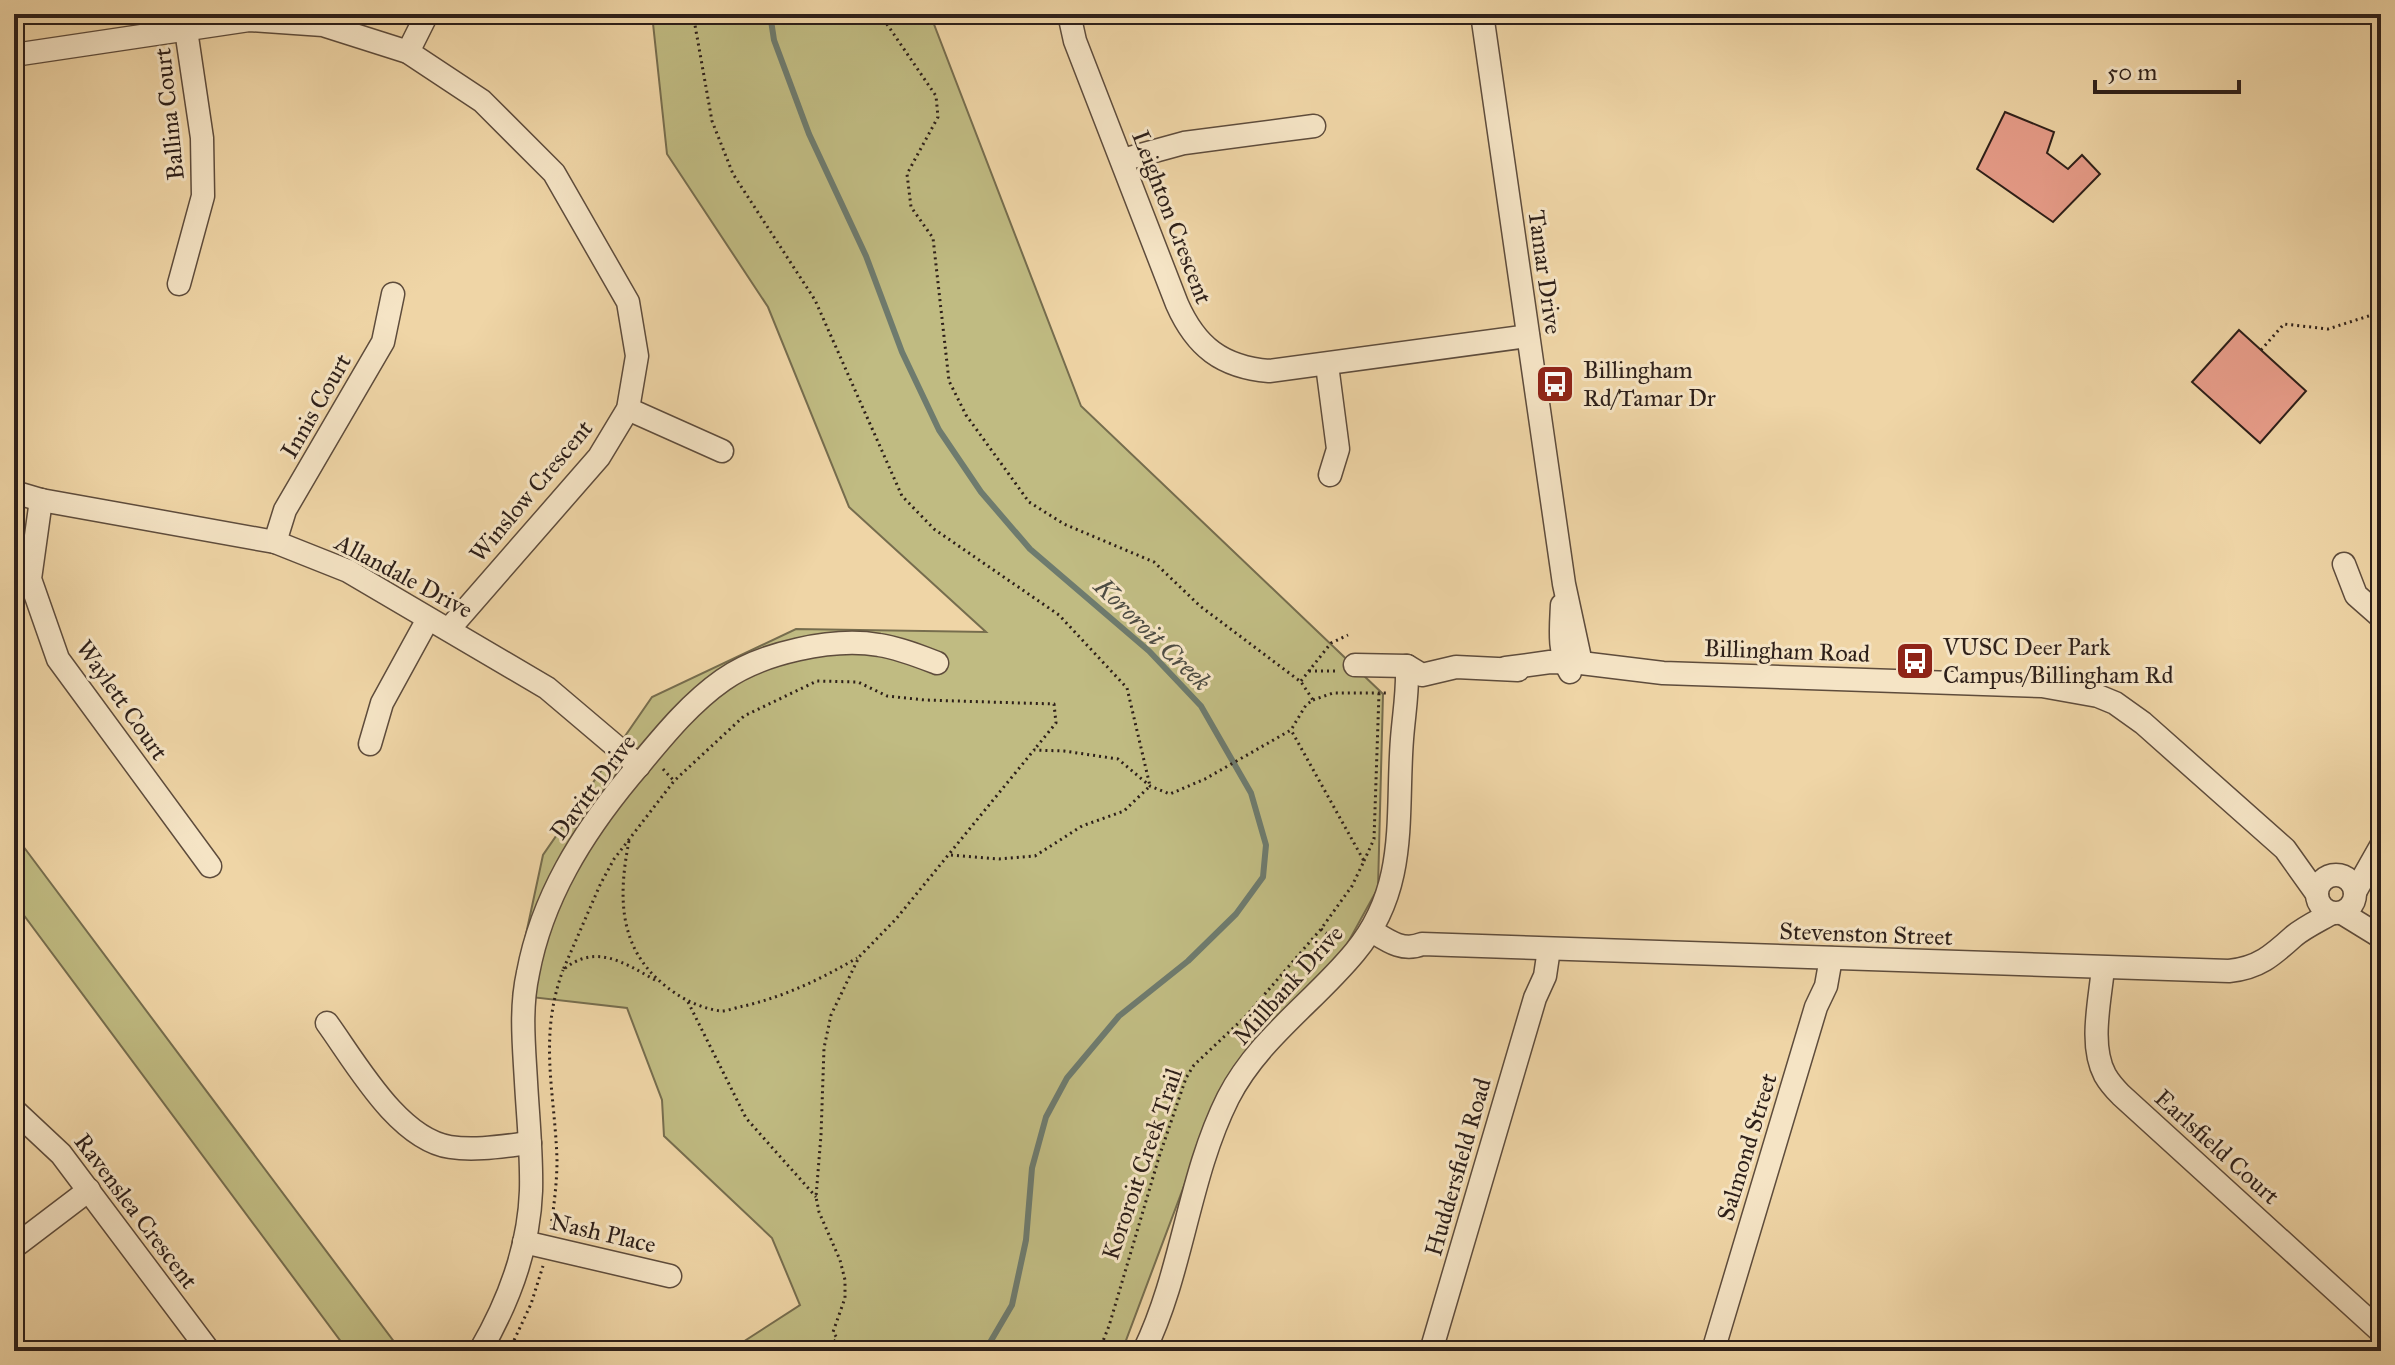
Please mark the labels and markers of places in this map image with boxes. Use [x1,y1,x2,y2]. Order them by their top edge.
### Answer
place label: Billingham Rd/Tamar Dr [1583,355,1716,413]
bus stop icon: Billingham Rd/Tamar Dr [1534,363,1576,405]
place label: VUSC Deer Park Campus/Billingham Rd [1942,632,2173,690]
bus stop icon: VUSC Deer Park Campus/Billingham Rd [1894,640,1936,682]

